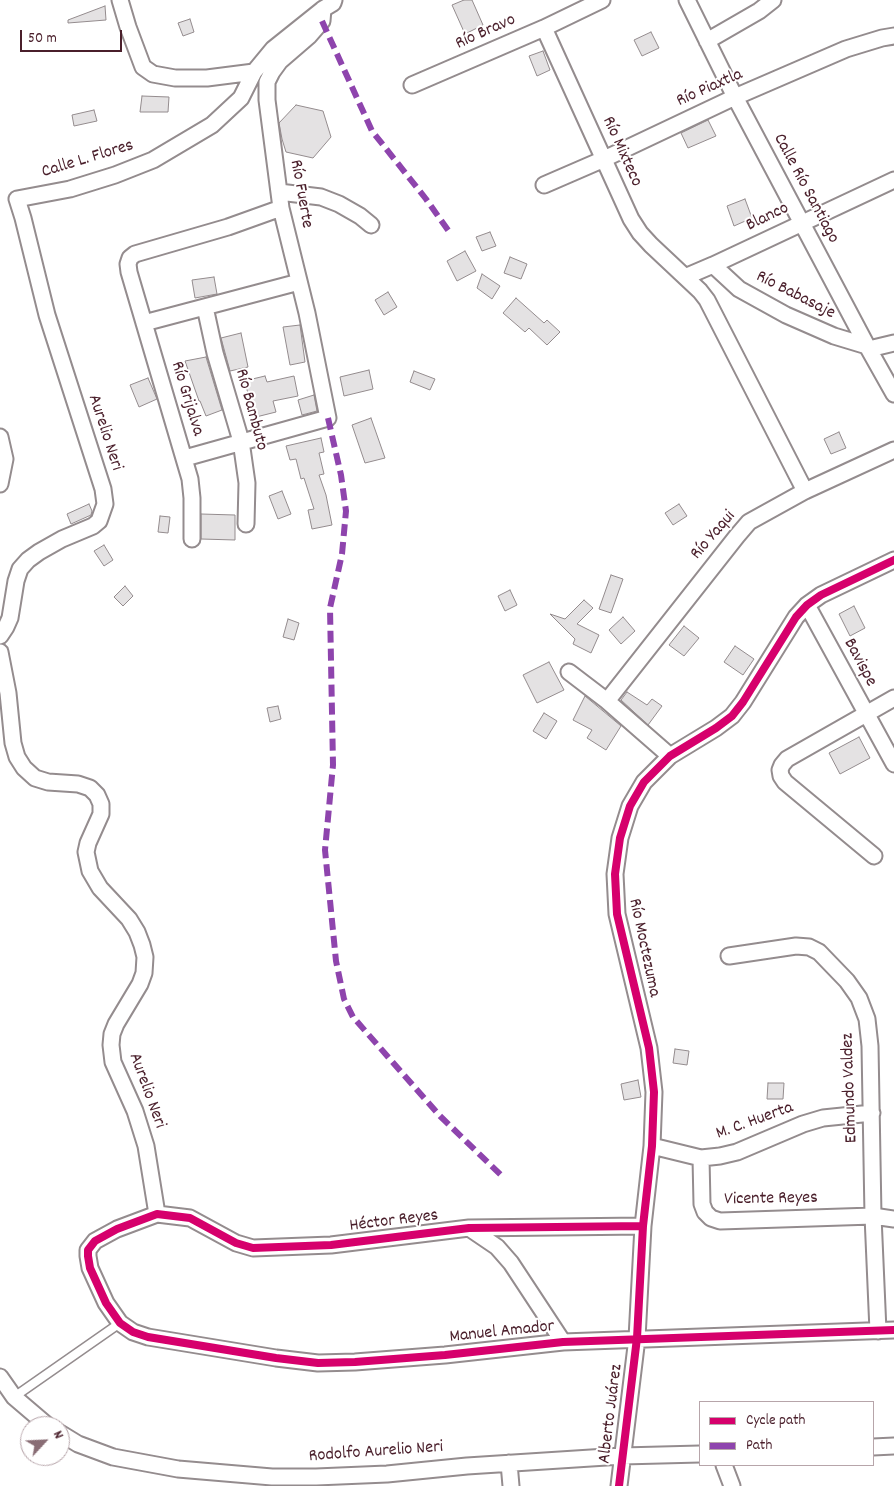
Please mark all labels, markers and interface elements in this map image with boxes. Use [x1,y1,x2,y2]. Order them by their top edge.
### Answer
street label: Río Bravo [453,10,519,56]
scale bar [22,20,125,52]
text: 50 m [28,28,57,50]
street label: Río Piaxtla [674,65,746,113]
street label: Río Mixteco [596,114,646,190]
street label: Calle Río Santiago [767,130,843,248]
street label: Calle L. Flores [39,136,137,184]
street label: Río Fuerte [283,158,317,230]
street label: Blanco [743,198,793,238]
street label: Río Babasaje [752,267,838,325]
street label: Río Grijalva [164,359,208,439]
street label: Río Bambuto [229,367,271,453]
street label: Aurelio Neri [82,392,126,474]
street label: Río Yaqui [687,507,741,565]
street label: Bavispe [837,635,881,691]
street label: Río Moctezuma [622,897,664,999]
street label: Edmundo Valdez [838,1033,864,1143]
street label: Aurelio Neri [122,1050,170,1132]
street label: M. C. Huerta [714,1098,796,1146]
street label: Vicente Reyes [724,1188,818,1212]
street label: Héctor Reyes [348,1206,440,1238]
street label: Manuel Amador [449,1317,555,1349]
street label: Alberto Juárez [595,1363,629,1465]
legend [699,1401,874,1466]
text: Cycle path [746,1410,805,1432]
north arrow [20,1416,70,1466]
text: N [47,1428,68,1442]
text: Path [746,1435,772,1457]
street label: Rodolfo Aurelio Neri [308,1438,444,1468]

